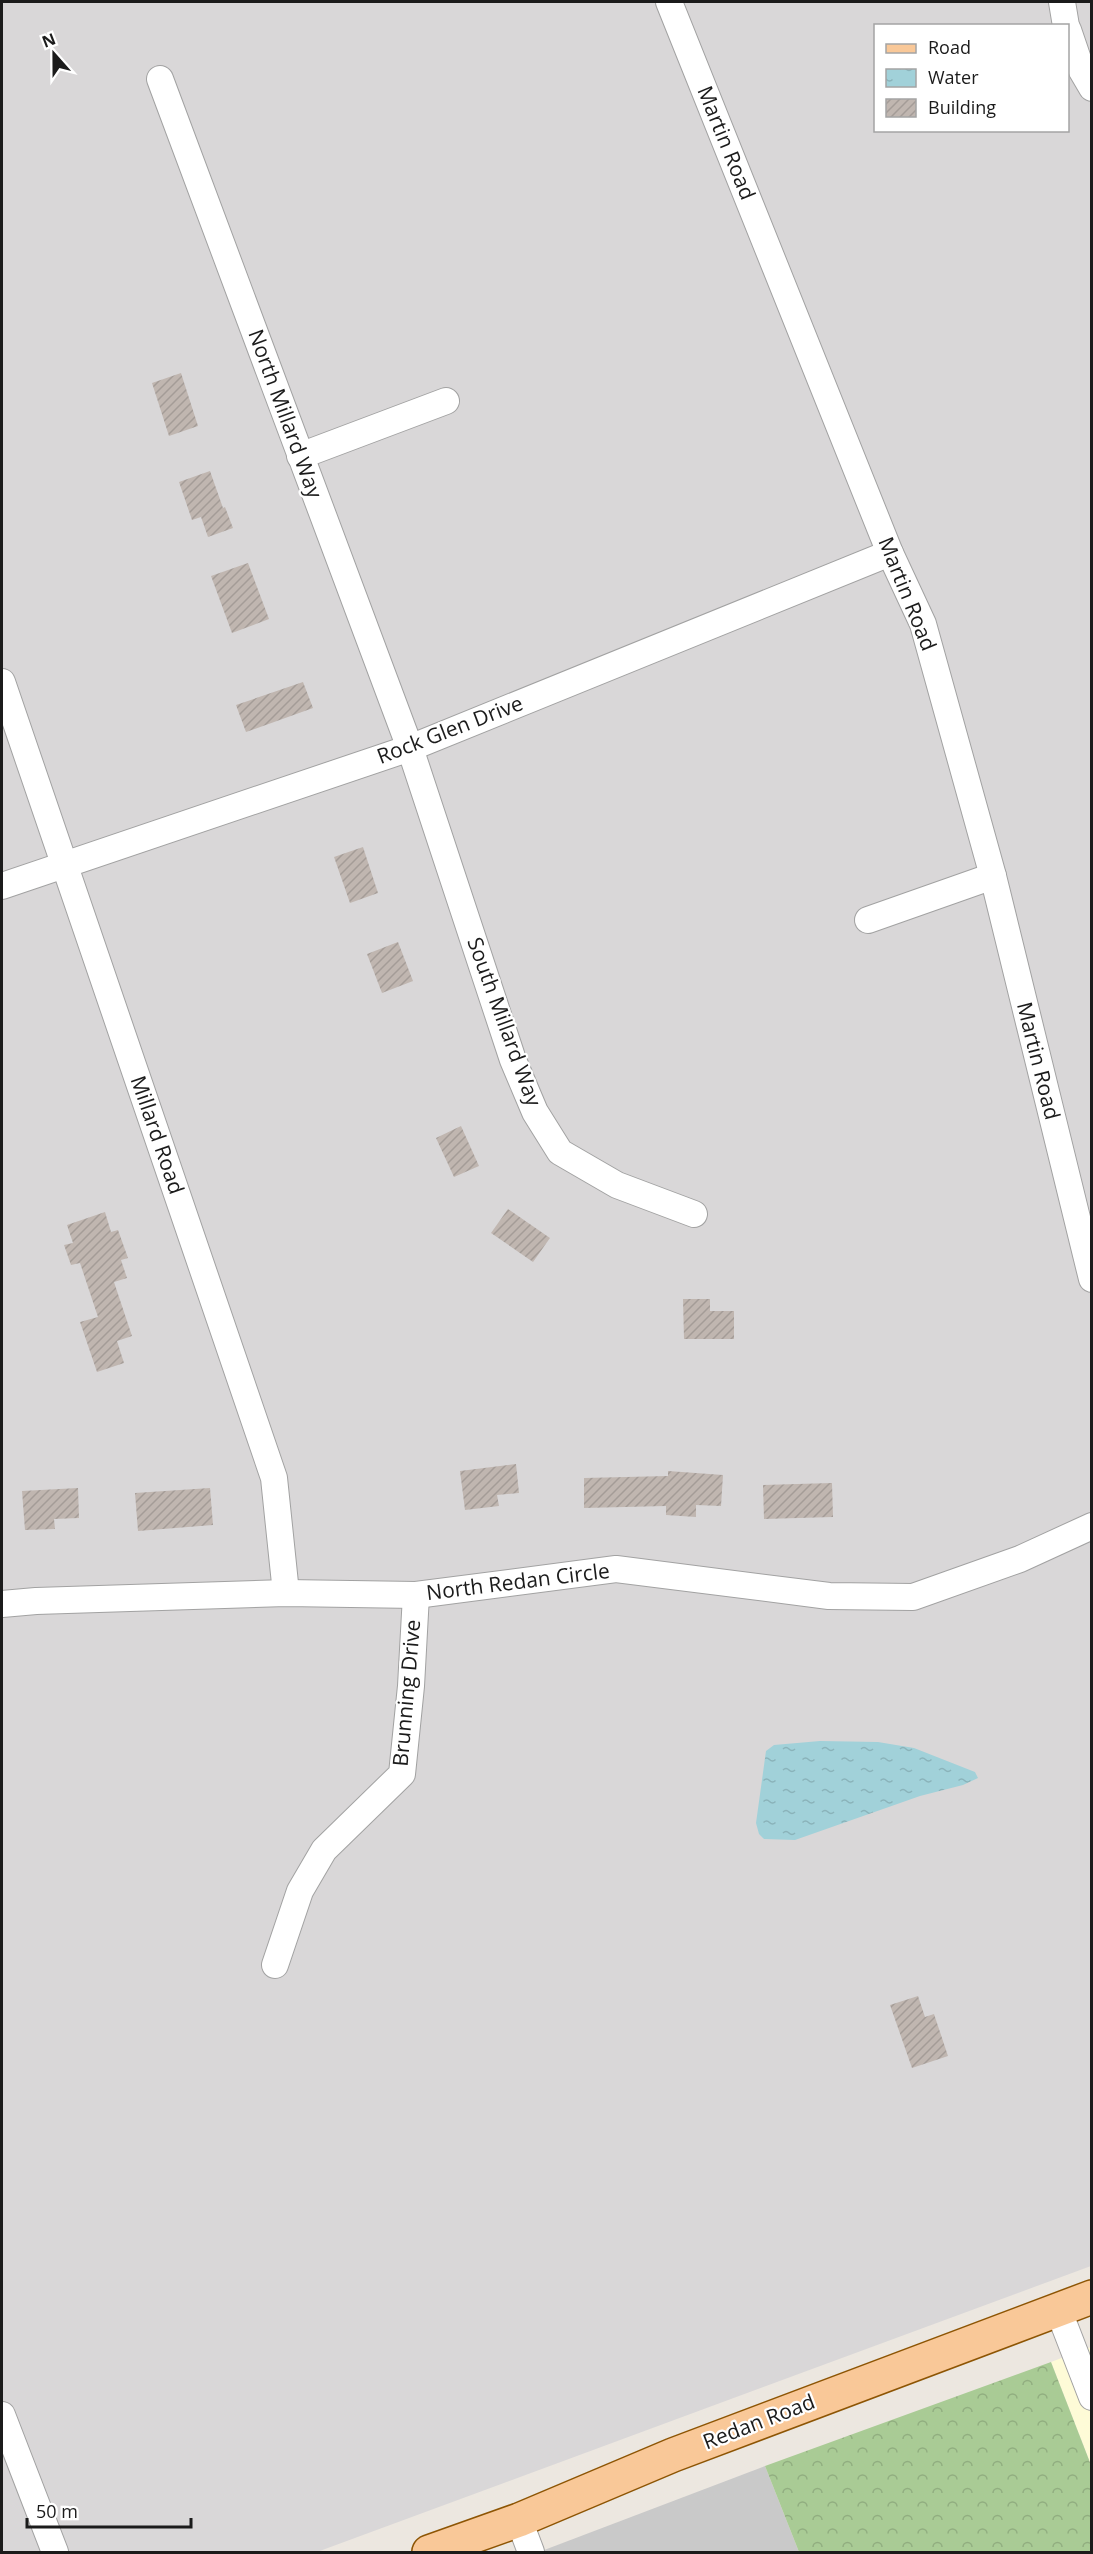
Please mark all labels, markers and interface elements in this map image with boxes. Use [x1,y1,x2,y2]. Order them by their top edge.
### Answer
north arrow [24,24,84,84]
legend [874,24,1069,132]
text: N [39,27,59,53]
text: Road [928,35,971,59]
text: Water [928,65,979,89]
street label: Martin Road [691,82,762,204]
text: Building [928,95,996,119]
street label: North Millard Way [242,325,330,502]
street label: Martin Road [872,533,943,655]
street label: Rock Glen Drive [373,688,527,770]
street label: South Millard Way [461,933,549,1110]
street label: Martin Road [1011,999,1067,1123]
street label: Millard Road [125,1072,191,1198]
street label: North Redan Circle [425,1556,611,1606]
street label: Brunning Drive [386,1618,426,1767]
street label: Redan Road [699,2387,819,2455]
scale bar [27,2491,190,2529]
text: 50 m [36,2499,78,2523]

